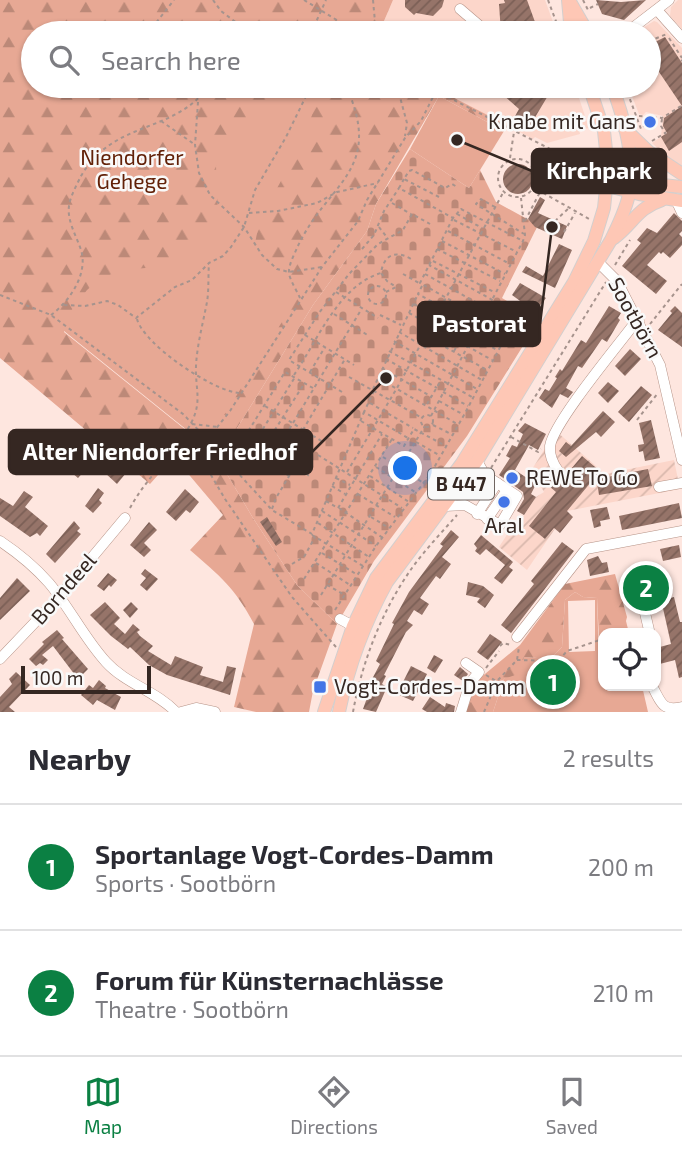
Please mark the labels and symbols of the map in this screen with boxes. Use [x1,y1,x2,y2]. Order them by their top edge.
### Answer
place label: Knabe mit Gans [488,108,636,133]
marker: Knabe mit Gans [642,114,658,130]
park label: Niendorfer Gehege [80,144,184,193]
callout: Kirchpark [532,149,666,193]
text: Kirchpark [546,156,652,184]
street label: Sootbörn [604,273,669,362]
callout: Pastorat [418,302,540,346]
text: Pastorat [432,309,526,337]
callout: Alter Niendorfer Friedhof [9,430,312,474]
text: Alter Niendorfer Friedhof [23,437,298,465]
your location [388,451,422,485]
place label: REWE To Go [526,464,638,489]
road number: B 447 [428,468,494,499]
marker: REWE To Go [504,470,520,486]
marker: Aral [496,494,512,510]
place label: Aral [484,512,524,537]
street label: Borndeel [25,547,101,629]
pin: 2 [623,562,669,614]
pin: 1 [530,656,576,708]
scale bar [21,663,150,695]
place label: Vogt-Cordes-Damm [334,673,525,698]
marker: Vogt-Cordes-Damm [312,679,328,695]

